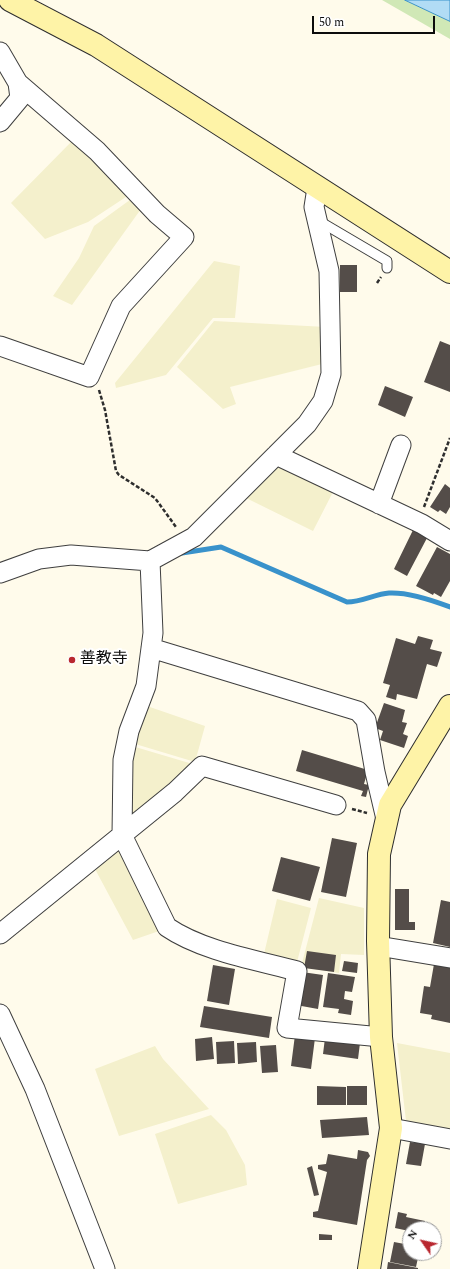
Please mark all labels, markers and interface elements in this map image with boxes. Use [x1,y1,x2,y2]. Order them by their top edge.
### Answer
scale bar [314,8,437,34]
text: 50 m [319,13,344,32]
place label: 善教寺 [80,650,128,670]
marker: 善教寺 [67,655,77,665]
north arrow [402,1221,442,1261]
text: N [403,1226,422,1243]

